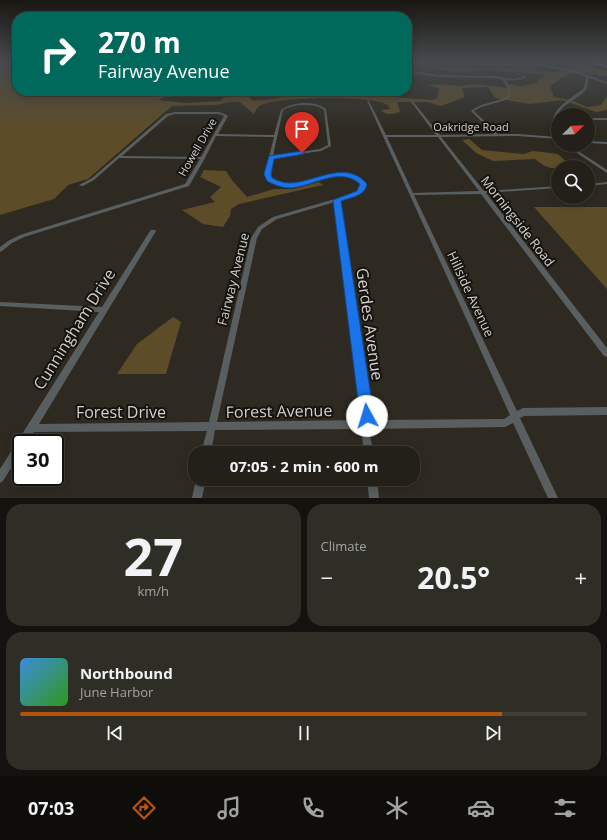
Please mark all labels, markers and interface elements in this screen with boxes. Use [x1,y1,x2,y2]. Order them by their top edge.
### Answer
text: 270 m [98,23,181,61]
icon: right [32,28,84,80]
text: Fairway Avenue [98,59,230,83]
north arrow [551,108,595,152]
map controls [551,108,595,204]
pin [285,112,319,153]
street label: Howell Drive [174,115,220,179]
icon: arrive [291,118,313,140]
street label: Oakridge Road [433,119,509,134]
button: search [551,160,595,204]
street label: Morningside Road [477,172,559,270]
street label: Fairway Avenue [213,231,253,327]
street label: Hillside Avenue [443,248,499,340]
street label: Cunningham Drive [28,264,120,394]
street label: Gerdes Avenue [351,266,389,382]
position arrow [346,395,388,437]
street label: Forest Avenue [226,399,332,423]
street label: Forest Drive [76,401,166,423]
speed limit sign: 30 [12,434,64,486]
text: 07:05 · 2 min · 600 m [230,456,378,476]
text: 27 [124,520,183,591]
text: Climate [321,537,366,555]
text: 20.5° [417,557,490,598]
text: − [321,562,333,592]
text: + [574,562,587,592]
text: km/h [137,582,169,600]
text: Northbound [80,663,173,683]
text: June Harbor [80,683,153,701]
icon: previous [104,722,126,744]
icon: pause [293,722,315,744]
icon: next [482,722,504,744]
icon: directions [130,794,158,822]
icon: music [215,794,243,822]
icon: phone [299,794,327,822]
icon: climate [383,794,411,822]
icon: car [467,794,495,822]
icon: filters [551,794,579,822]
text: 07:03 [28,796,74,820]

